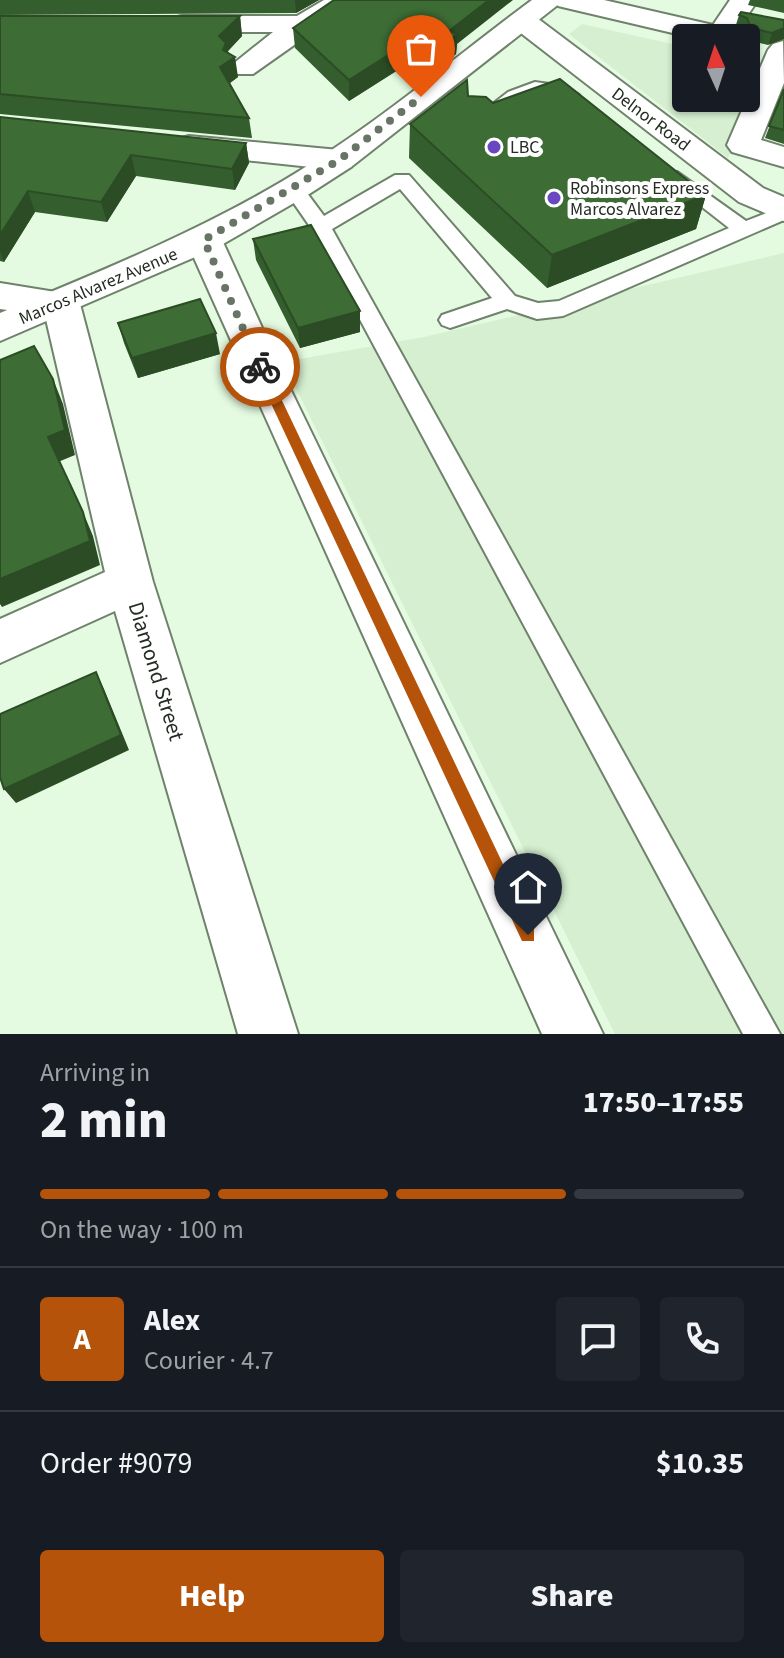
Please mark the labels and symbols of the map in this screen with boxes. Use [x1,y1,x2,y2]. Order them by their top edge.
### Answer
pin [387,15,455,97]
north arrow [672,24,760,112]
street label: Delnor Road [606,82,695,157]
place label: LBC [510,135,540,160]
marker: LBC [485,138,503,156]
place label: Robinsons Express Marcos Alvarez [570,176,709,222]
marker: Robinsons Express Marcos Alvarez [545,189,563,207]
street label: Marcos Alvarez Avenue [15,242,181,331]
courier [220,327,300,407]
street label: Diamond Street [120,598,193,745]
pin [494,853,562,935]

